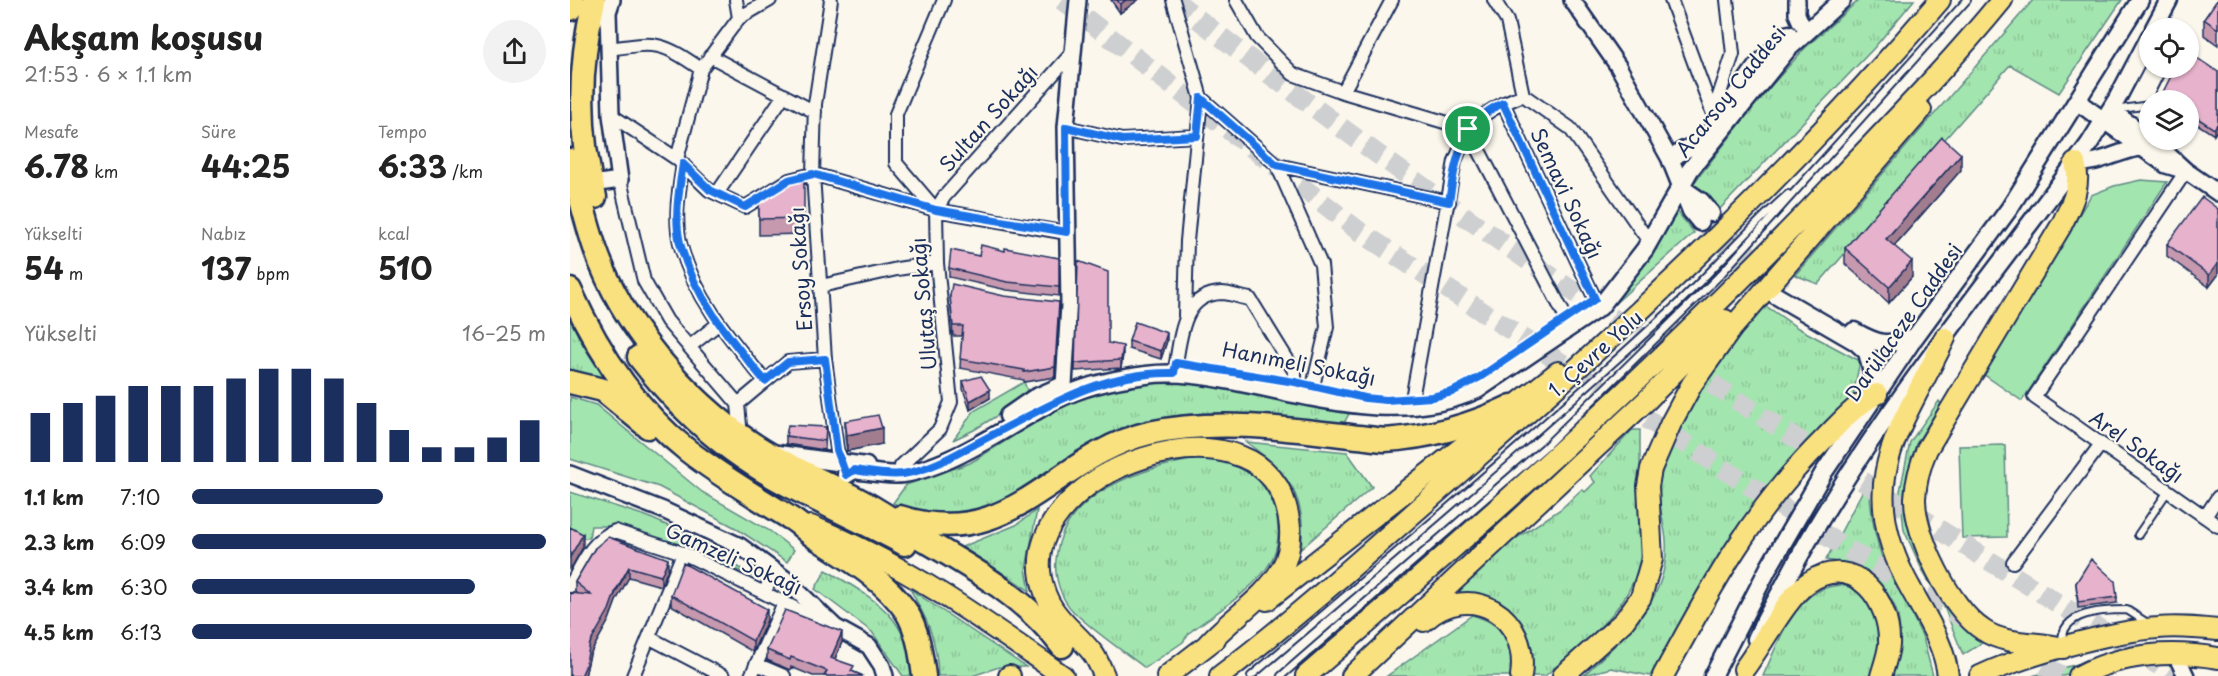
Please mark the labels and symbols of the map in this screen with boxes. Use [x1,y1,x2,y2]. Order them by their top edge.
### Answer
street label: Acarsoy Caddesi [1668,19,1792,163]
street label: Sultan Sokağı [932,58,1044,178]
pin [1442,103,1493,154]
street label: Semavi Sokağı [1524,123,1610,263]
street label: Ersoy Sokağı [781,206,819,332]
street label: Ulutaş Sokağı [902,236,944,372]
street label: Darülaceze Caddesi [1837,237,1969,407]
street label: 1. Çevre Yolu [1541,302,1649,404]
street label: Hanımeli Sokağı [1220,333,1378,393]
street label: Arel Sokağı [2084,402,2190,490]
street label: Gamzeli Sokağı [661,514,807,602]

